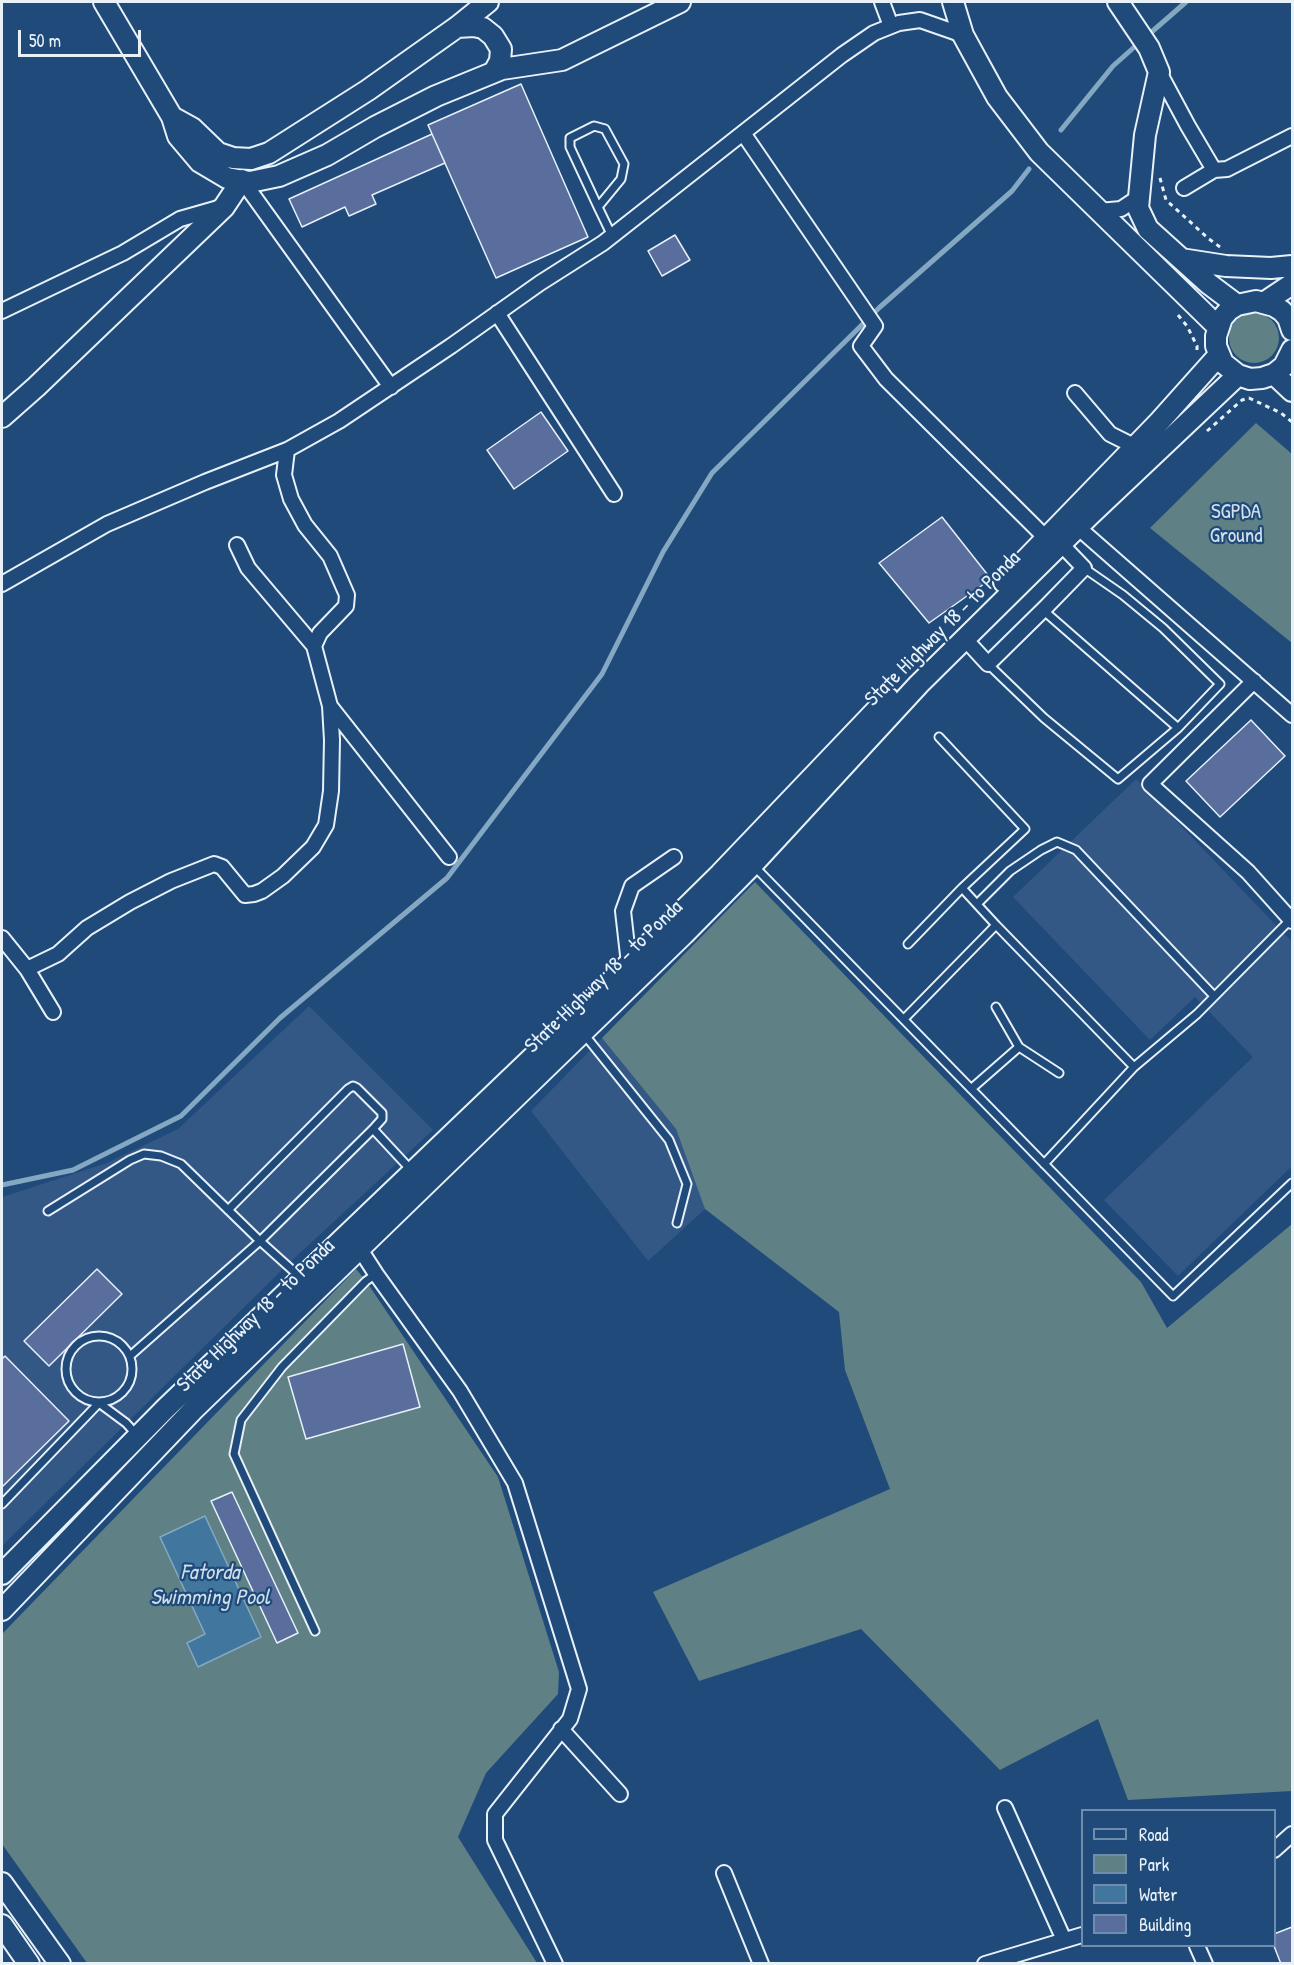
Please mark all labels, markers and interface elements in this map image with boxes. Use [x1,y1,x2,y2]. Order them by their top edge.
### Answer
scale bar [21,18,144,56]
text: 50 m [29,28,61,53]
park label: SGPDA Ground [1210,499,1262,549]
street label: State Highway 18 - to Ponda [860,546,1026,712]
street label: State Highway 18 - to Ponda [520,895,688,1059]
street label: State Highway 18 - to Ponda [172,1234,340,1398]
water label: Fatorda Swimming Pool [150,1560,270,1612]
legend [1081,1809,1276,1947]
text: Road [1139,1822,1169,1847]
text: Park [1139,1852,1169,1877]
text: Water [1139,1882,1177,1907]
text: Building [1139,1912,1191,1937]

